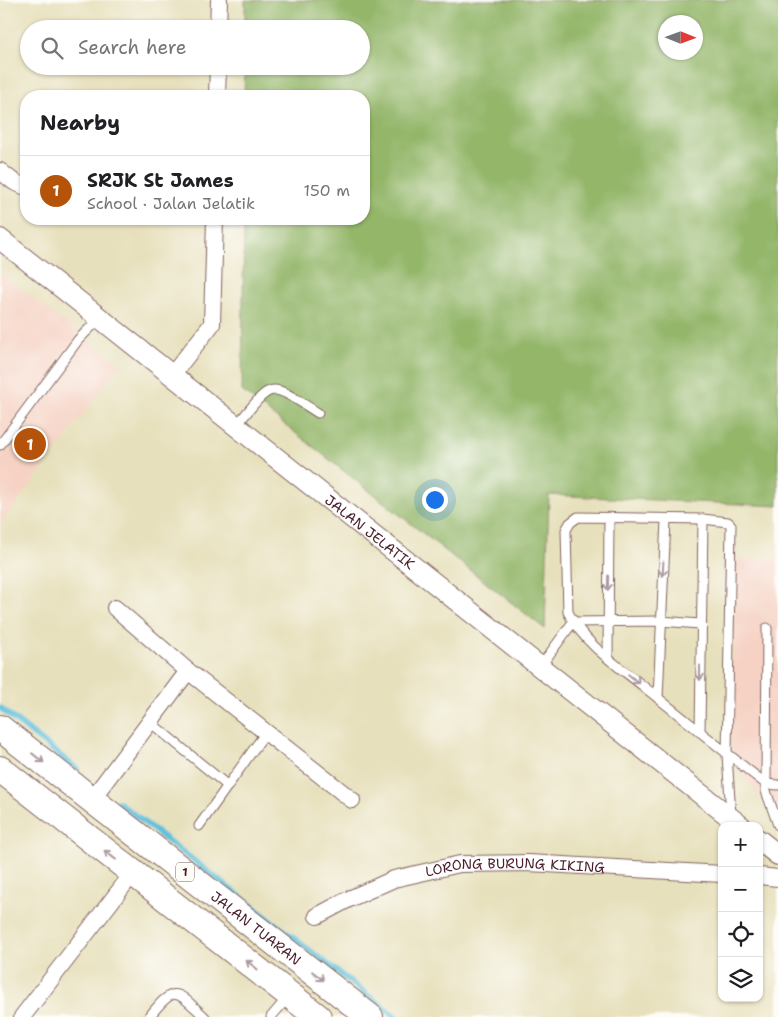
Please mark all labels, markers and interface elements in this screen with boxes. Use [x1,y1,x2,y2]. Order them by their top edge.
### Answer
north arrow [658,15,703,60]
search box [20,20,370,75]
icon: search [38,34,66,62]
text: Search here [78,35,187,60]
text: Nearby [40,109,120,137]
text: SRJK St James [87,168,234,193]
text: 1 [52,180,60,201]
text: 150 m [303,180,350,201]
text: School · Jalan Jelatik [87,193,255,214]
pin: 1 [14,425,46,463]
your location [422,487,448,513]
street label: JALAN JELATIK [321,491,419,573]
one-way arrow [659,561,668,577]
one-way arrow [603,575,613,591]
one-way arrow [695,664,705,681]
one-way arrow [627,673,640,684]
one-way arrow [32,752,45,763]
map controls [718,822,763,1002]
button: + [718,822,763,867]
one-way arrow [104,849,117,860]
street label: LORONG BURUNG KIKING [423,854,606,881]
road number: 1 [176,862,194,882]
button: − [718,867,763,912]
street label: JALAN TUARAN [207,887,305,969]
button: locate [718,912,763,957]
button: layers [718,957,763,1002]
one-way arrow [246,960,259,971]
one-way arrow [311,971,324,982]

